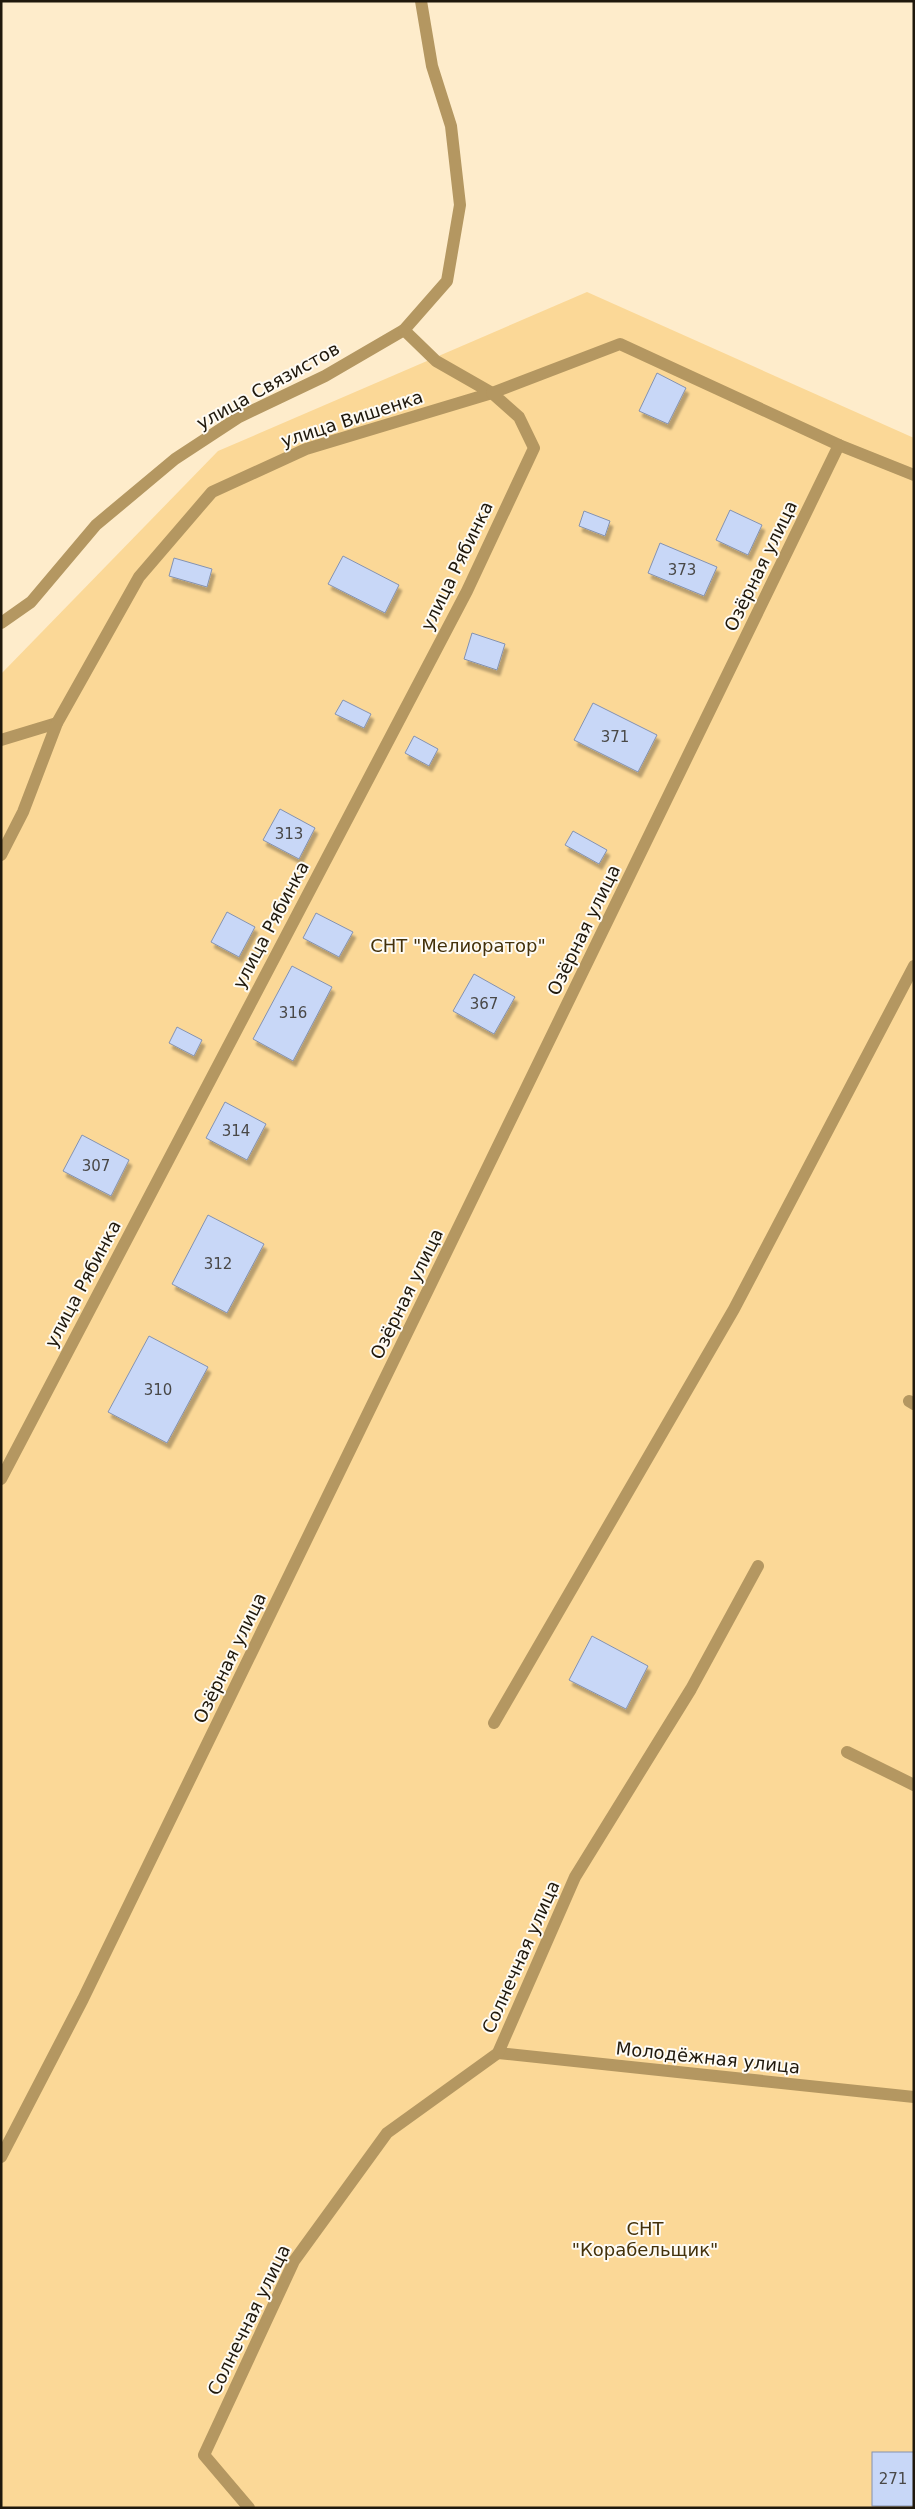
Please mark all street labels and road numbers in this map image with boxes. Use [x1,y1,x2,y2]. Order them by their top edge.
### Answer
street label: улица Связистов [193,338,343,434]
street label: улица Вишенка [278,386,426,451]
street label: Озёрная улица [720,497,801,635]
street label: улица Рябинка [416,498,497,634]
street label: улица Рябинка [228,858,313,992]
street label: Озёрная улица [543,861,624,999]
street label: улица Рябинка [40,1217,125,1351]
street label: Озёрная улица [366,1225,447,1363]
street label: Озёрная улица [189,1589,270,1727]
street label: Солнечная улица [477,1877,564,2036]
street label: Молодёжная улица [615,2037,801,2078]
street label: Солнечная улица [203,2241,294,2399]

